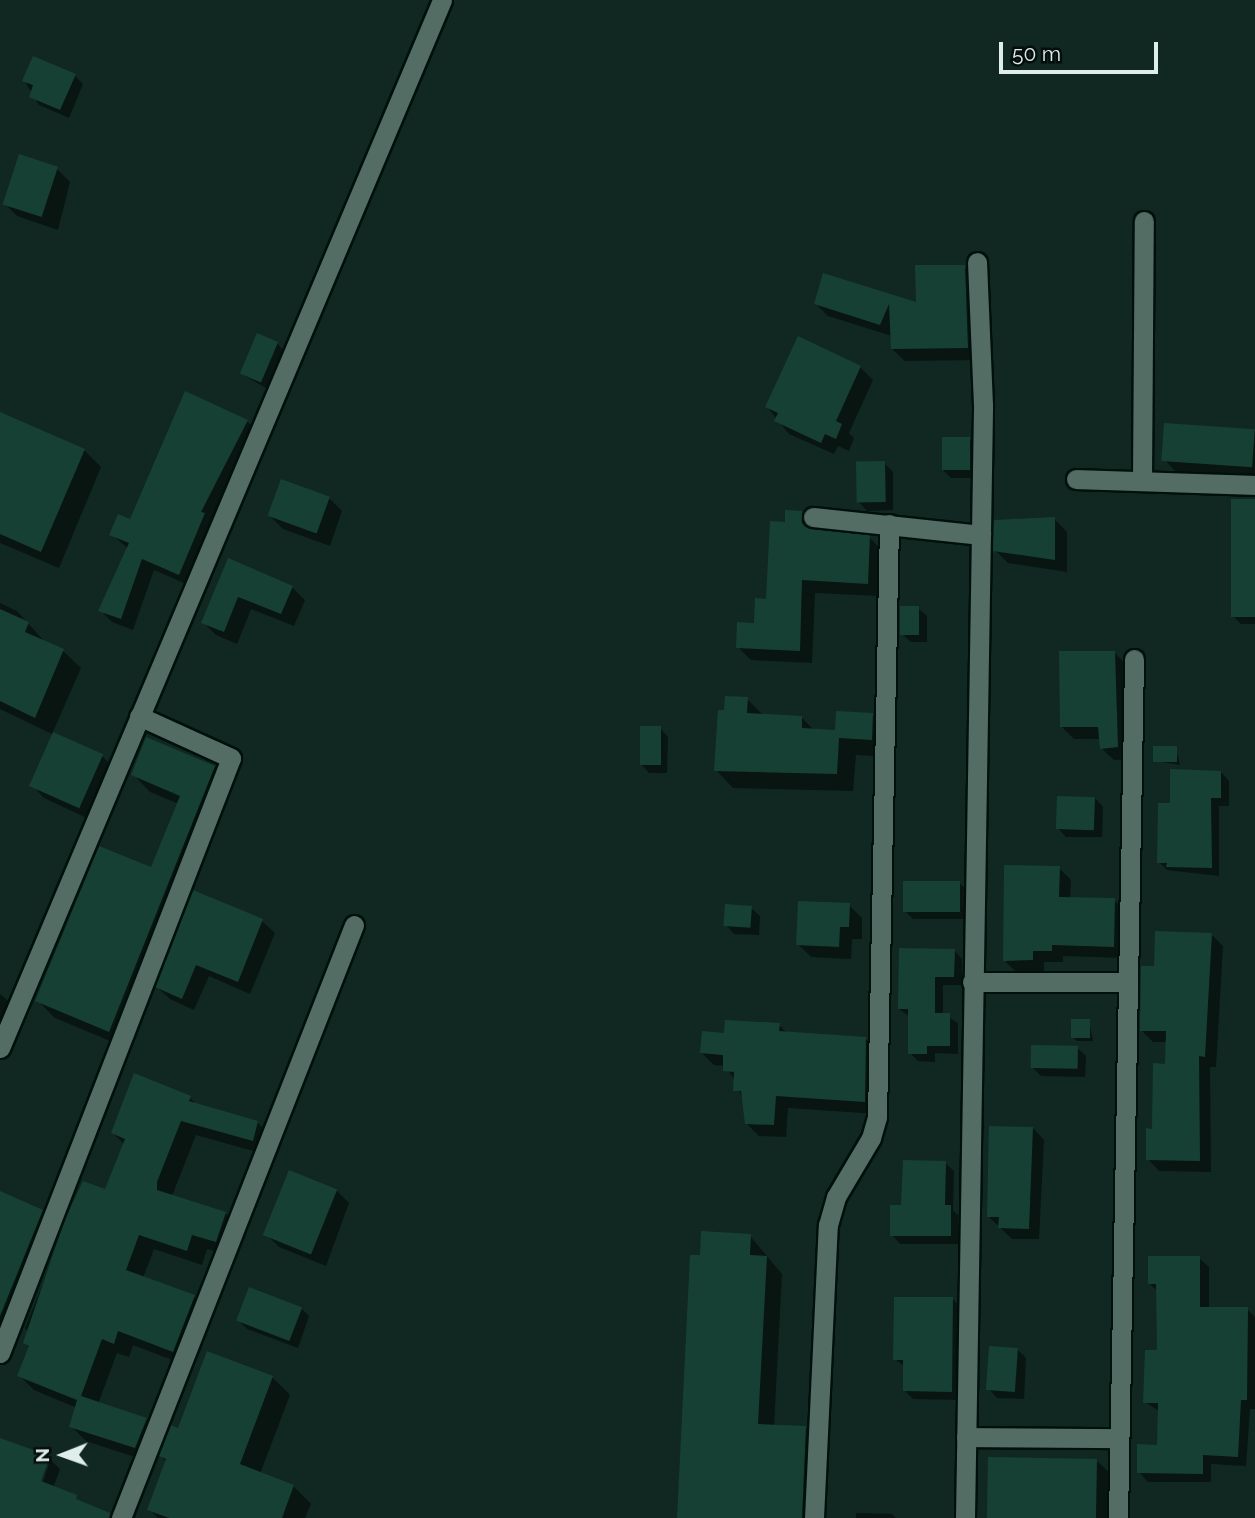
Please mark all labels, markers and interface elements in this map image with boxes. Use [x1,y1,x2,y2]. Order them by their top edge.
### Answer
scale bar [1003,28,1162,72]
text: 50 m [1012,41,1061,66]
north arrow [28,1420,98,1490]
text: N [31,1448,53,1463]

